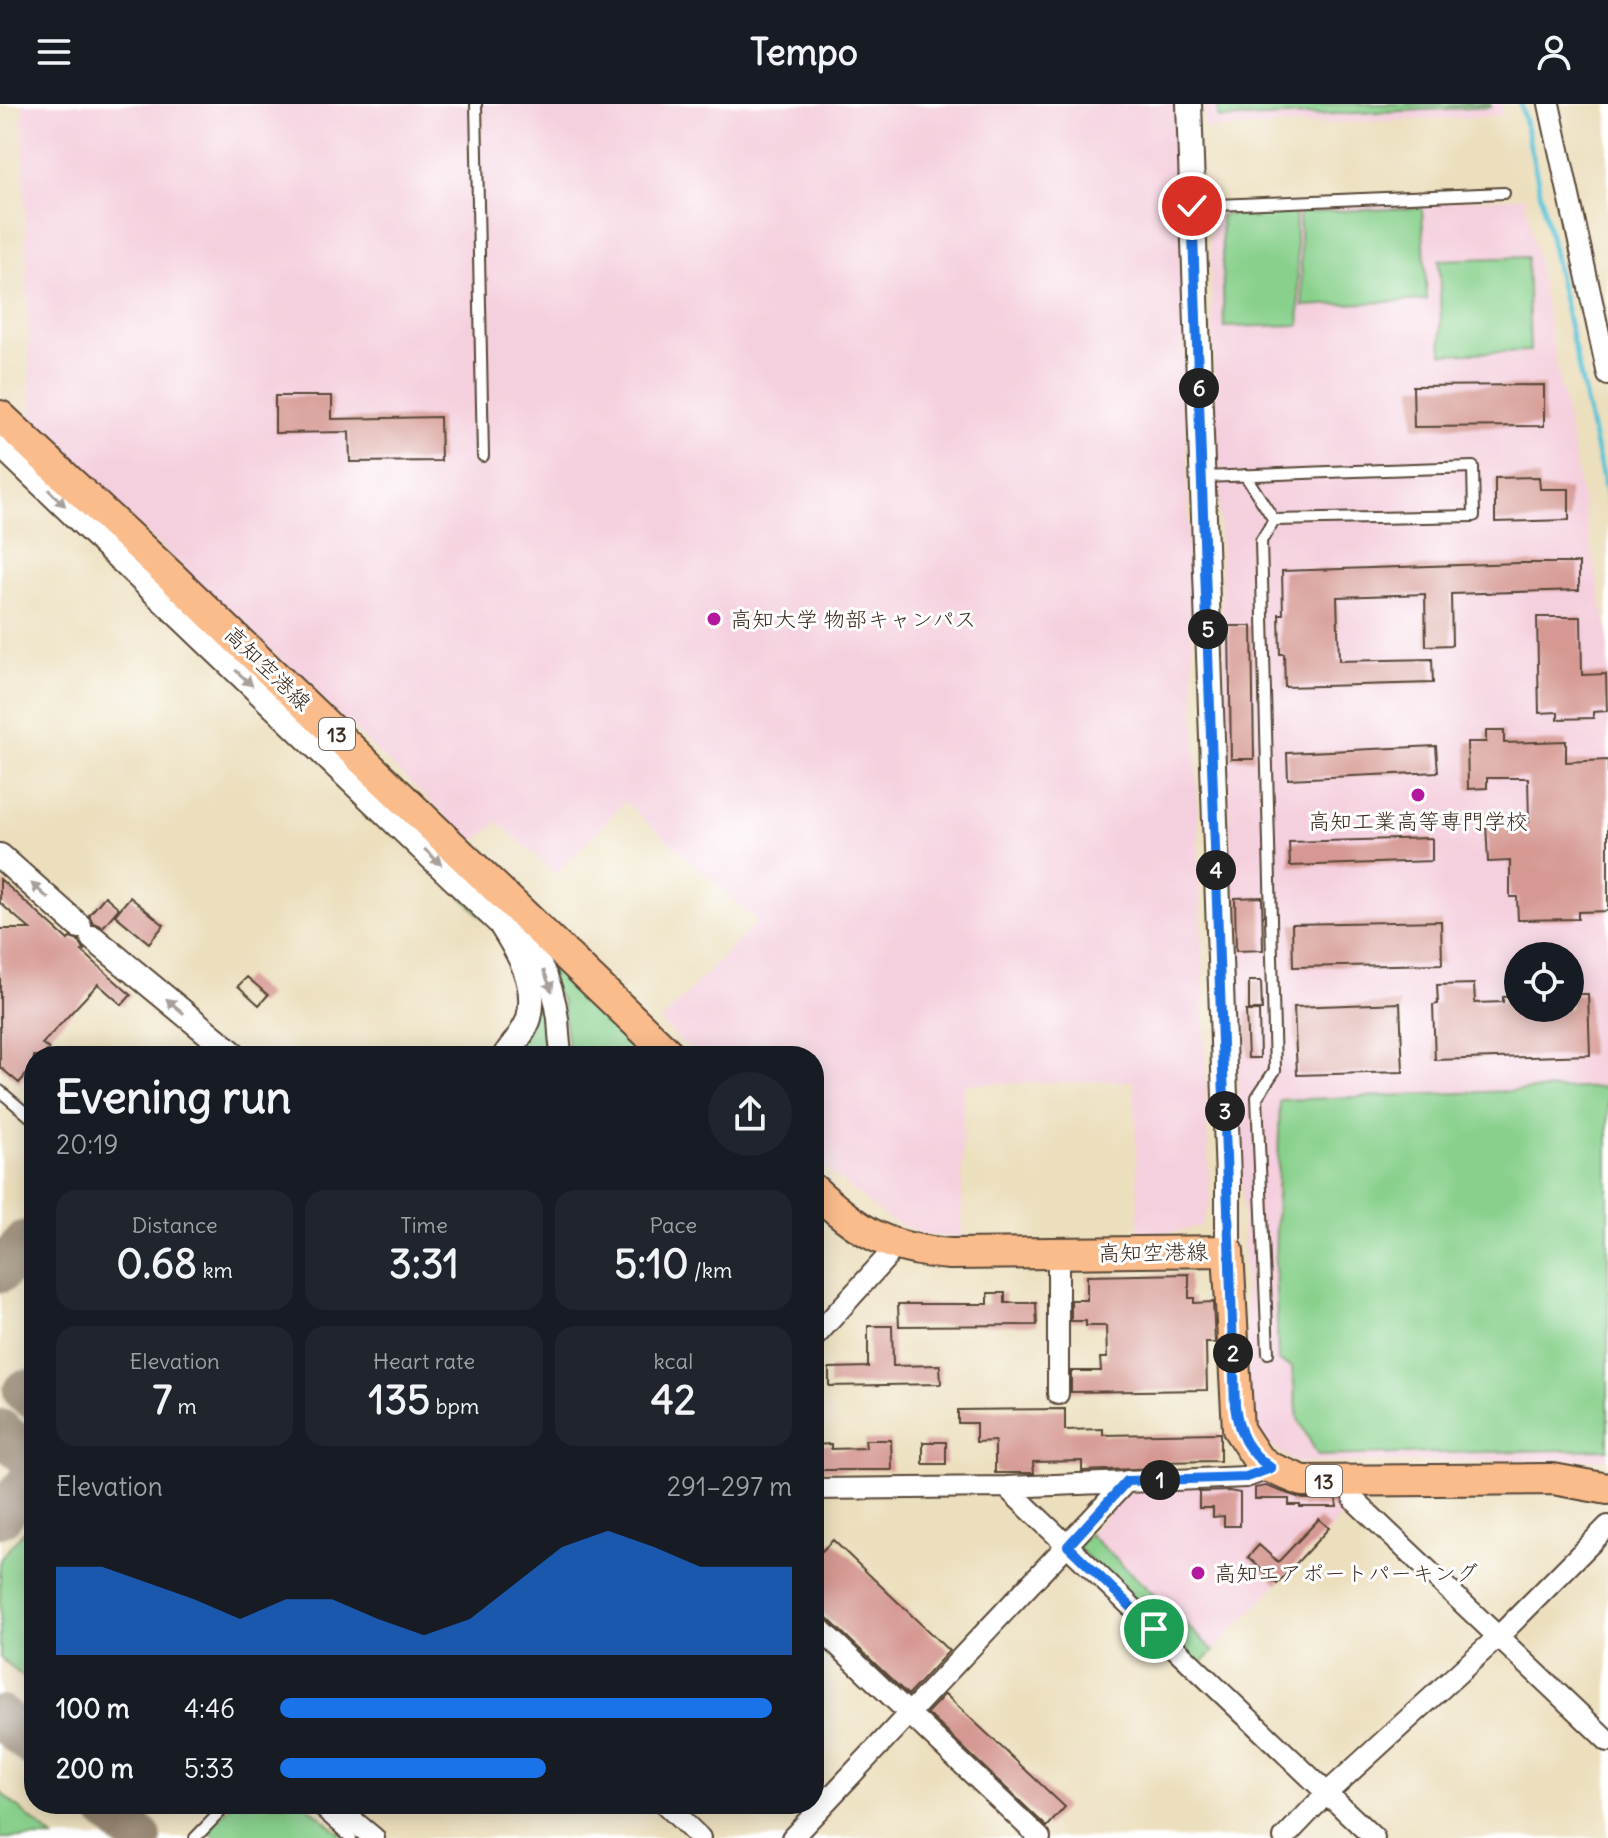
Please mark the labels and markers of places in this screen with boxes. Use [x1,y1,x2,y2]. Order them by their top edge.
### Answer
pin [1158,172,1226,240]
pin: 6 [1179,368,1219,408]
place label: 高知大学 物部キャンパス [730,605,976,633]
pin: 5 [1188,609,1228,649]
marker: 高知大学 物部キャンパス [705,610,723,628]
marker: 高知工業高等専門学校 [1409,786,1427,804]
place label: 高知工業高等専門学校 [1308,807,1528,835]
pin: 4 [1196,850,1236,890]
pin: 3 [1205,1091,1245,1131]
pin: 2 [1213,1333,1253,1373]
pin: 1 [1140,1460,1180,1500]
place label: 高知エアポートパーキング [1214,1559,1478,1587]
marker: 高知エアポートパーキング [1189,1564,1207,1582]
pin [1120,1595,1188,1663]

